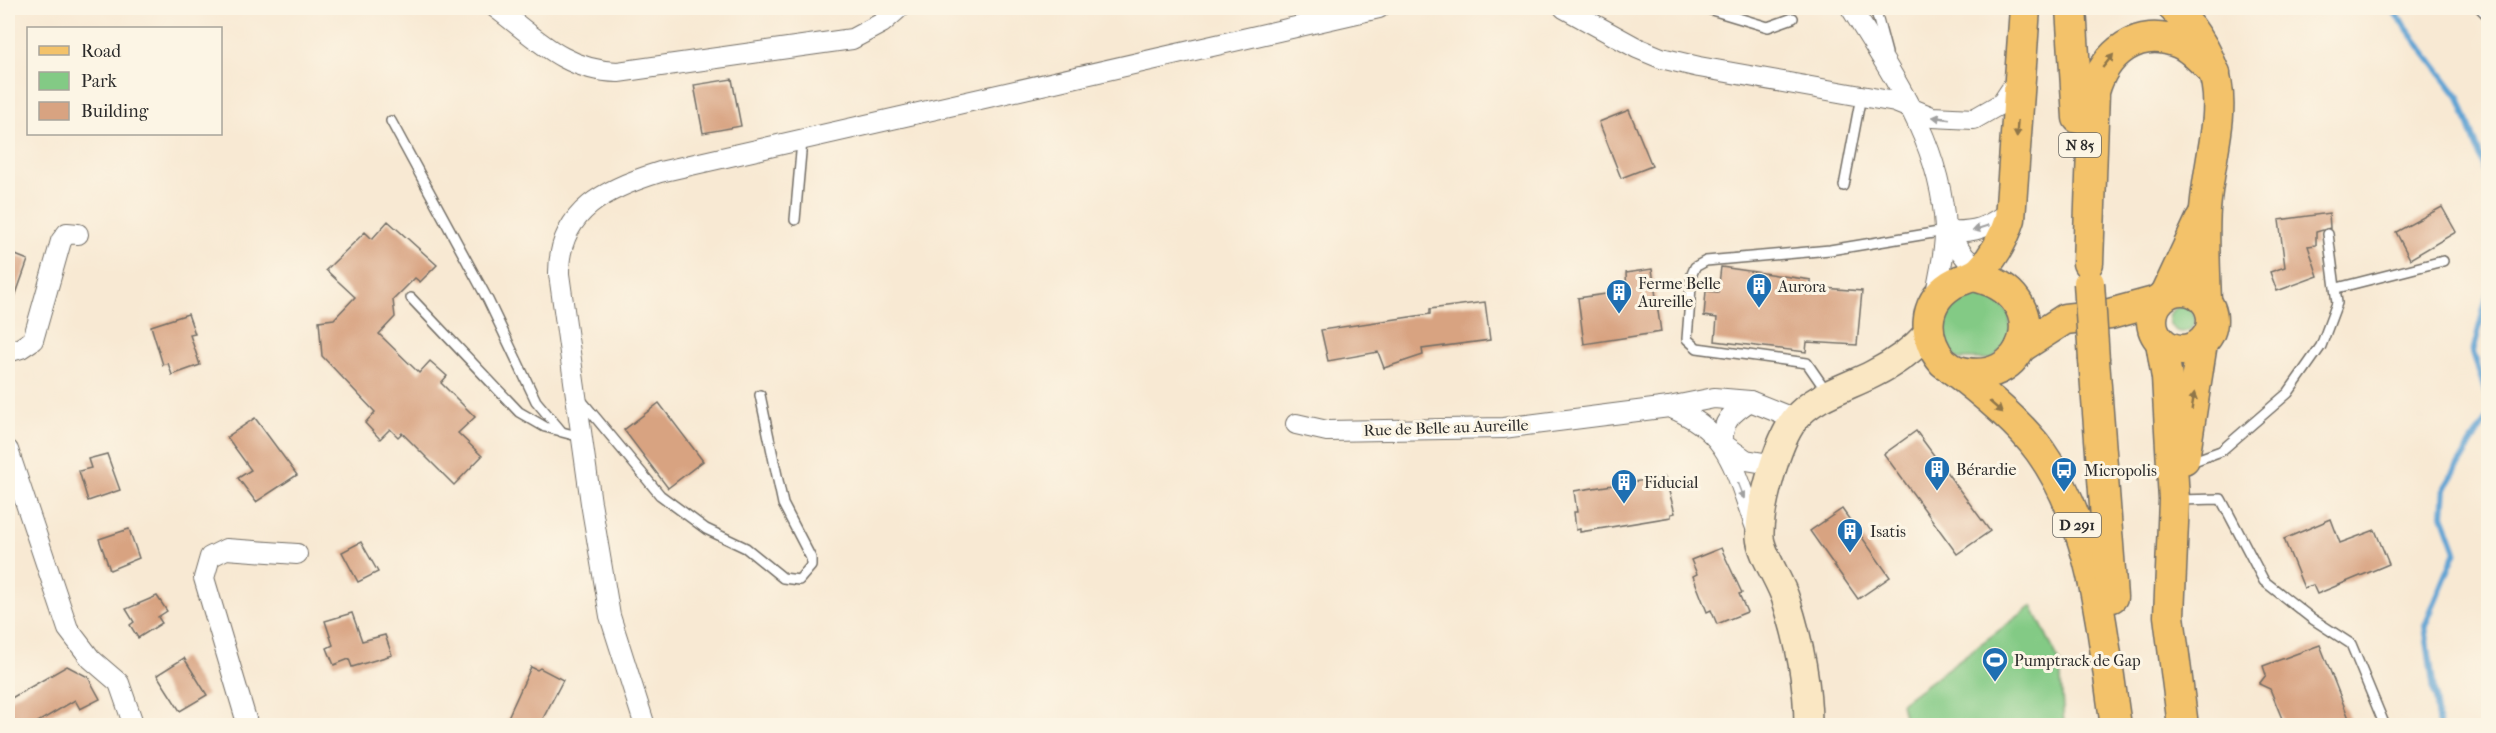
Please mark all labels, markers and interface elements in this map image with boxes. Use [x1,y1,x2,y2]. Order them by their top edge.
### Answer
legend [27,27,222,135]
text: Road [81,41,121,62]
one-way arrow [2102,53,2115,69]
text: Park [81,71,118,92]
text: Building [81,101,149,122]
one-way arrow [1931,113,1950,122]
one-way arrow [2012,119,2022,138]
road number: N 85 [2059,133,2101,157]
one-way arrow [1971,224,1989,233]
building icon: Aurora [1744,271,1774,309]
place label: Ferme Belle Aureille [1637,274,1721,311]
building icon: Ferme Belle Aureille [1604,277,1634,315]
place label: Aurora [1777,277,1827,296]
one-way arrow [2188,391,2197,410]
one-way arrow [1988,400,2003,414]
street label: Rue de Belle au Aureille [1363,415,1529,440]
building icon: Bérardie [1922,454,1952,492]
bus stop icon: Micropolis [2049,455,2079,493]
place label: Bérardie [1956,460,2016,479]
place label: Micropolis [2084,461,2157,480]
building icon: Fiducial [1609,467,1639,505]
place label: Fiducial [1644,473,1699,492]
one-way arrow [1737,482,1747,500]
road number: D 291 [2053,513,2101,537]
building icon: Isatis [1835,516,1865,554]
place label: Isatis [1870,522,1906,541]
sports icon: Pumptrack de Gap [1980,645,2010,683]
place label: Pumptrack de Gap [2014,651,2141,670]

